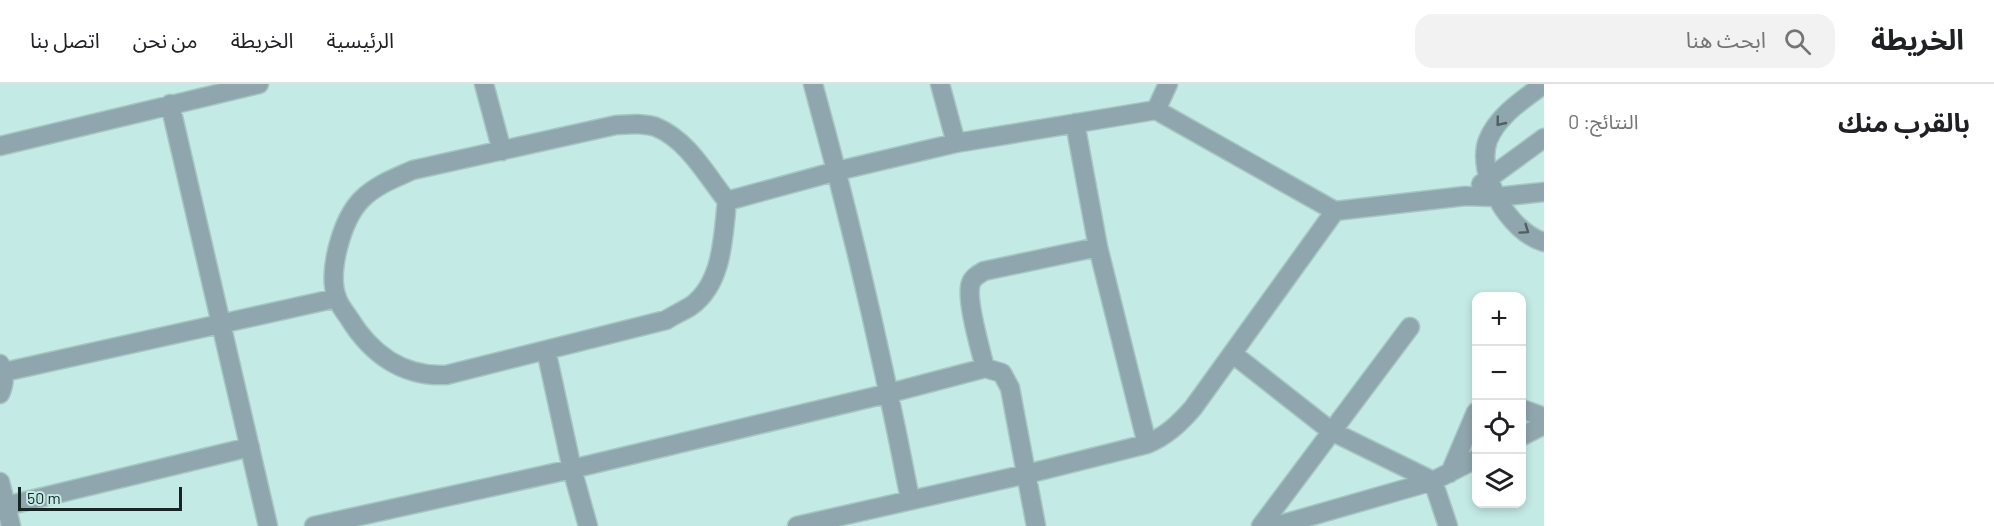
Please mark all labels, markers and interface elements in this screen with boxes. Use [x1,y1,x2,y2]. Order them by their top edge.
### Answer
search box [1415,14,1835,68]
text: الخريطة [1871,22,1964,56]
icon: search [1781,25,1814,58]
text: ابحث هنا [1686,26,1766,52]
text: اتصل بنا [30,27,100,52]
text: من نحن [133,27,198,52]
text: الخريطة [231,27,294,52]
text: الرئيسية [327,27,394,52]
text: بالقرب منك [1838,106,1970,137]
text: النتائج: 0 [1568,109,1639,133]
one-way arrow [1496,115,1507,126]
one-way arrow [1518,223,1529,234]
map controls [1472,292,1526,508]
button: + [1472,292,1526,346]
button: − [1472,346,1526,400]
button: locate [1472,400,1526,454]
button: layers [1472,454,1526,508]
scale bar [18,484,182,512]
text: 50 m [27,488,61,507]

